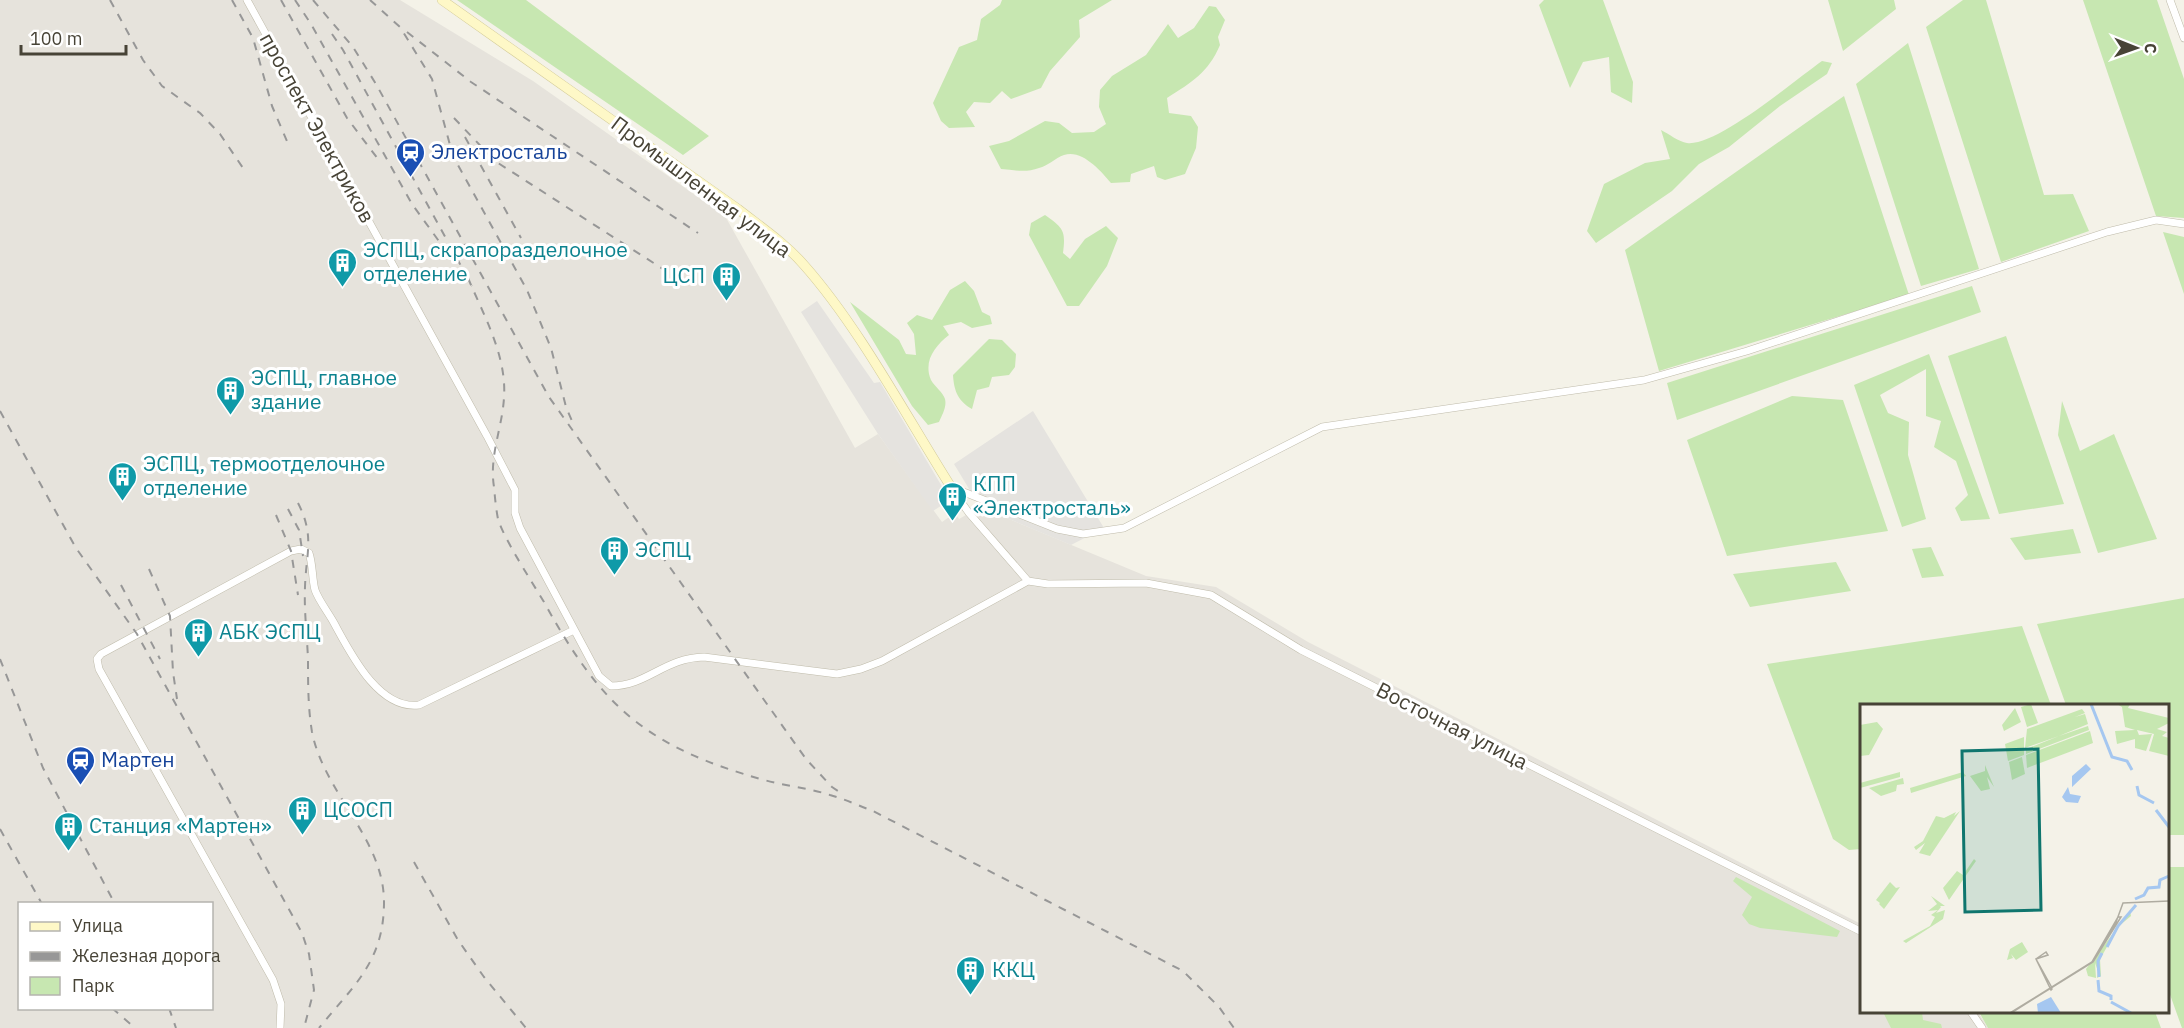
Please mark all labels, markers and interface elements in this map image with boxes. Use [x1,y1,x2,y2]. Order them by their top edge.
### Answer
scale bar [21,18,126,56]
north arrow [2106,18,2166,78]
text: 100 m [30,27,82,50]
street label: проспект Электриков [254,27,382,228]
text: С [2141,43,2161,54]
street label: Промышленная улица [606,109,797,263]
station icon: Электросталь [394,136,426,178]
place label: Электросталь [431,137,567,165]
place label: ЭСПЦ, скрапоразделочное отделение [363,235,628,287]
building icon: ЭСПЦ, скрапоразделочное отделение [326,246,358,288]
building icon: ЦСП [710,260,742,302]
place label: ЦСП [663,261,705,289]
place label: ЭСПЦ, главное здание [251,363,397,415]
building icon: ЭСПЦ, главное здание [214,374,246,416]
place label: ЭСПЦ, термоотделочное отделение [143,449,385,501]
building icon: ЭСПЦ, термоотделочное отделение [106,460,138,502]
place label: КПП «Электросталь» [973,469,1131,521]
building icon: КПП «Электросталь» [936,480,968,522]
building icon: ЭСПЦ [598,534,630,576]
place label: ЭСПЦ [635,535,691,563]
building icon: АБК ЭСПЦ [182,616,214,658]
place label: АБК ЭСПЦ [219,617,321,645]
street label: Восточная улица [1372,675,1533,775]
inset map [1860,704,2169,1013]
station icon: Мартен [64,744,96,786]
place label: Мартен [101,745,175,773]
building icon: ЦСОСП [286,794,318,836]
place label: ЦСОСП [323,795,393,823]
building icon: Станция «Мартен» [52,810,84,852]
place label: Станция «Мартен» [89,811,272,839]
legend [18,902,213,1010]
text: Улица [72,914,123,937]
text: Железная дорога [72,944,221,967]
building icon: ККЦ [955,954,987,996]
place label: ККЦ [992,955,1035,983]
text: Парк [72,974,115,997]

